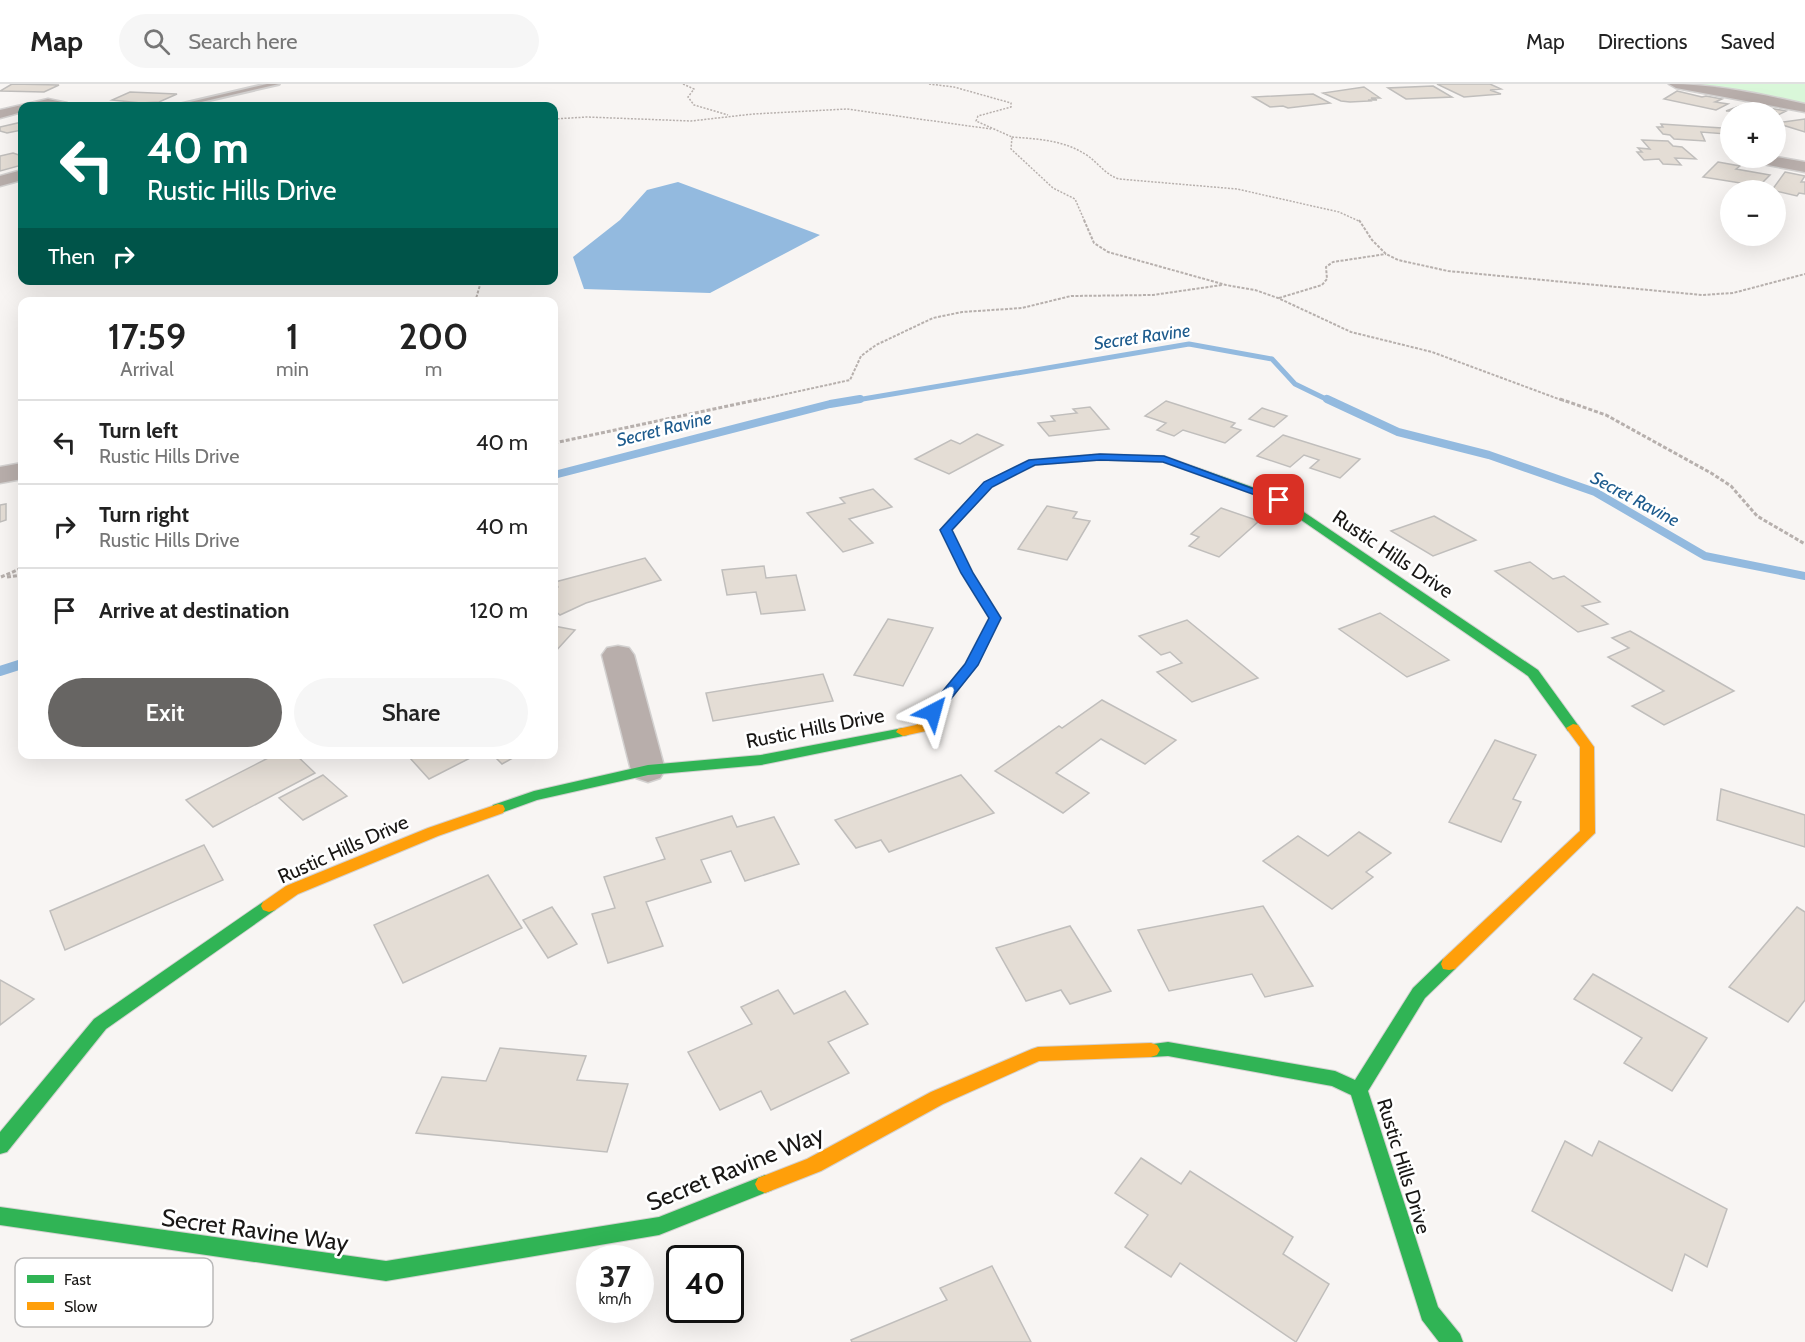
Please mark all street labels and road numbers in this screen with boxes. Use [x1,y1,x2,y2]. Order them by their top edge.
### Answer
street label: Rustic Hills Drive [1328,505,1458,603]
street label: Rustic Hills Drive [744,703,886,753]
street label: Rustic Hills Drive [274,809,412,889]
street label: Rustic Hills Drive [1372,1095,1436,1237]
street label: Secret Ravine Way [642,1119,828,1217]
street label: Secret Ravine Way [160,1203,350,1257]

